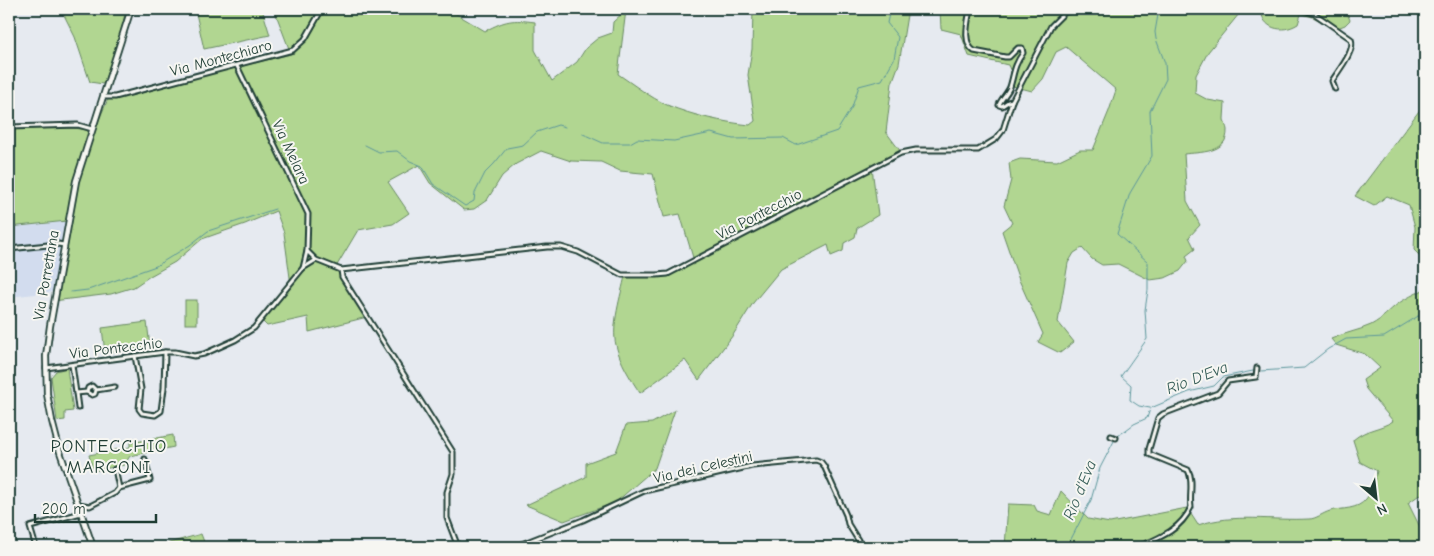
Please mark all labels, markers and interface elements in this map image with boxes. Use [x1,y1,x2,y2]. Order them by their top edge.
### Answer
street label: Via Montechiaro [168,36,274,80]
street label: Via Melara [268,117,314,187]
street label: Via Pontecchio [713,185,805,243]
street label: Via Porrettana [29,229,63,321]
street label: Via Pontecchio [69,333,164,363]
water label: Rio D'Eva [1164,358,1230,398]
district label: PONTECCHIO MARCONI [51,436,167,478]
street label: Via dei Celestini [652,447,754,487]
water label: Rio d'Eva [1060,457,1100,523]
north arrow [1352,474,1402,524]
scale bar [35,491,156,523]
text: N [1374,499,1390,519]
text: 200 m [42,500,86,518]

